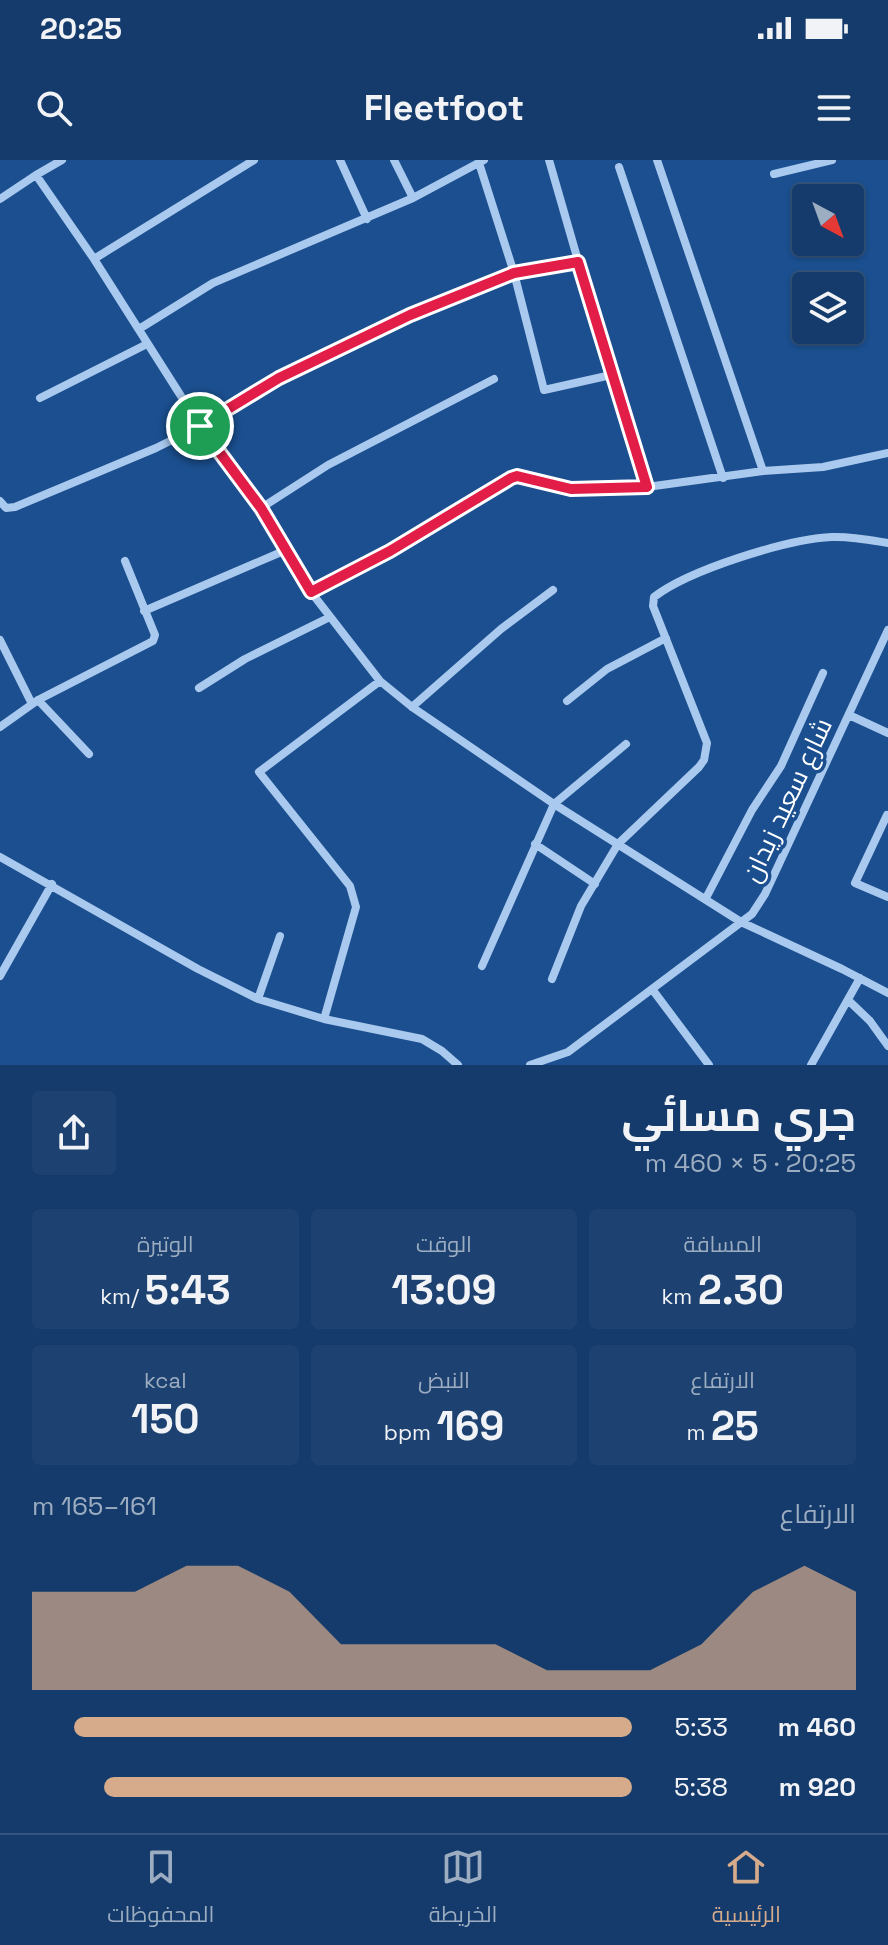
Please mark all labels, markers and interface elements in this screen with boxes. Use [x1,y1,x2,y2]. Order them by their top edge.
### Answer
text: 20:25 [40,9,122,48]
text: Fleetfoot [364,85,524,131]
icon: search [32,86,76,130]
icon: menu [812,86,856,130]
north arrow [792,184,864,256]
map controls [792,184,864,344]
button: layers [792,272,864,344]
pin [166,392,234,460]
icon: arrive [178,404,222,448]
street label: شارع سعيد زيدان [734,712,840,888]
text: جري مسائي [621,1088,856,1144]
button: share [32,1091,116,1175]
text: 20:25 · 5 × 460 m [645,1146,856,1180]
text: الوتيرة [137,1230,194,1258]
text: الوقت [416,1230,472,1258]
text: المسافة [684,1230,762,1258]
text: 5:43 [145,1265,230,1316]
text: 13:09 [392,1265,496,1316]
text: 2.30 [698,1265,784,1316]
text: /km [100,1282,145,1310]
text: km [662,1282,698,1310]
text: kcal [144,1366,187,1394]
text: النبض [418,1366,470,1394]
text: الارتفاع [690,1366,755,1394]
text: 150 [131,1394,199,1445]
text: 169 [437,1401,504,1452]
text: 25 [711,1401,759,1452]
text: bpm [384,1418,437,1446]
text: m [687,1418,711,1446]
text: 161–165 m [32,1489,157,1523]
text: الارتفاع [780,1497,856,1531]
text: 5:33 [674,1710,728,1744]
text: 460 m [778,1710,856,1744]
text: 5:38 [674,1770,728,1804]
text: 920 m [779,1770,856,1804]
tab: المحفوظات [107,1845,214,1935]
tab: الخريطة [429,1845,497,1935]
tab: الرئيسية [712,1845,781,1935]

